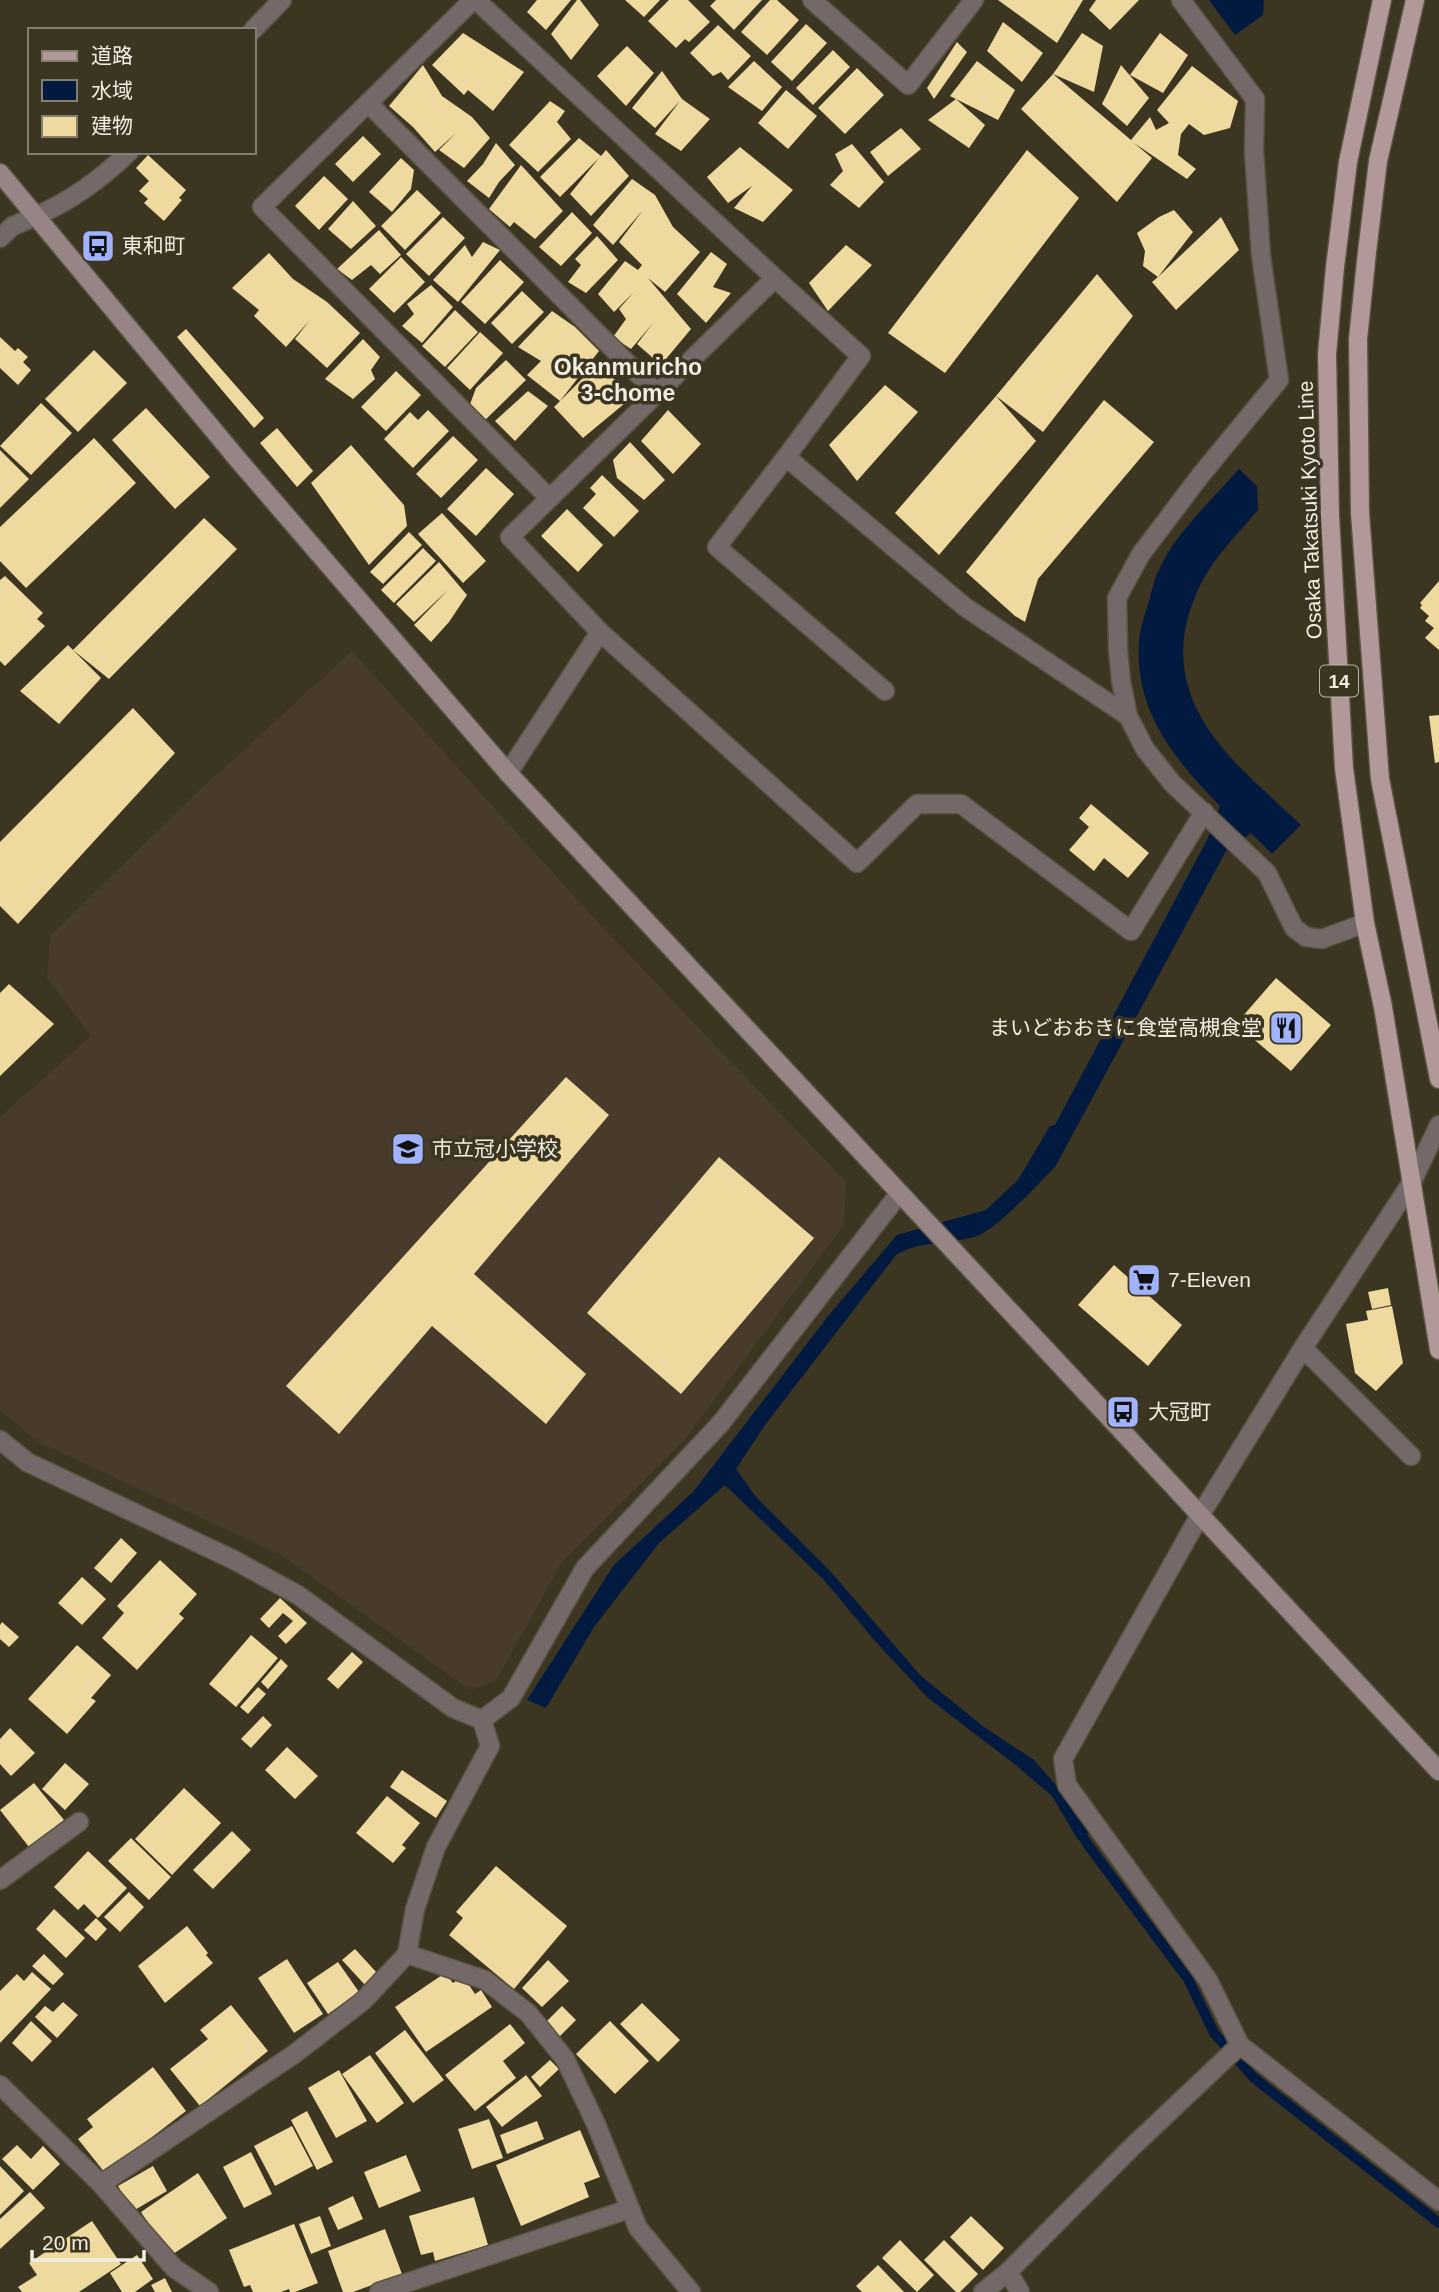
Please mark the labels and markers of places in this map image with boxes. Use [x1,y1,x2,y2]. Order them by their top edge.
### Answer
bus stop icon: 東和町 [79,227,117,265]
place label: 東和町 [122,234,185,257]
restaurant icon: まいどおおきに食堂高槻食堂 [1267,1009,1305,1047]
place label: まいどおおきに食堂高槻食堂 [989,1016,1262,1039]
school or university icon: 市立冠小学校 [389,1130,427,1168]
place label: 市立冠小学校 [432,1137,558,1160]
supermarket icon: 7-Eleven [1125,1261,1163,1299]
place label: 7-Eleven [1168,1268,1251,1291]
bus stop icon: 大冠町 [1104,1393,1142,1431]
place label: 大冠町 [1148,1400,1211,1423]

